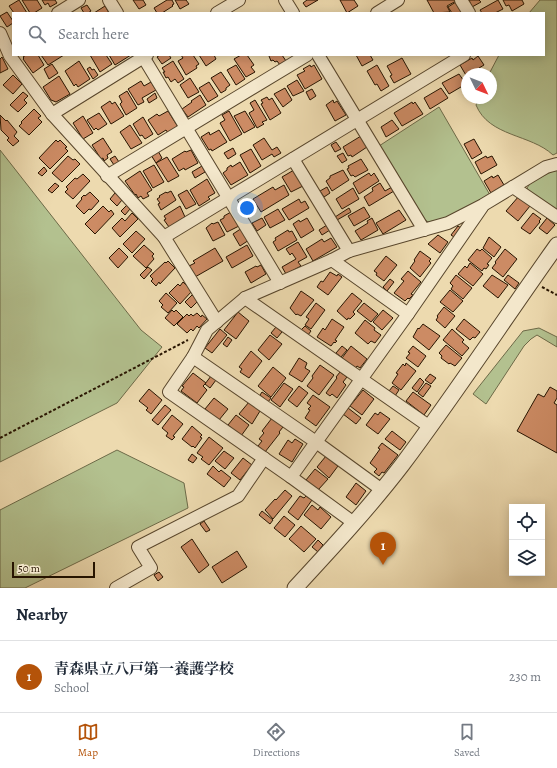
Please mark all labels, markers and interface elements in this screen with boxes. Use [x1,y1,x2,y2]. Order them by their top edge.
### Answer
search box [12,12,545,56]
icon: search [26,23,48,45]
text: Search here [58,24,129,44]
north arrow [461,68,497,104]
your location [237,198,257,218]
map controls [509,504,545,576]
button: locate [509,504,545,540]
pin: 1 [370,532,396,565]
button: layers [509,540,545,576]
scale bar [12,560,95,579]
text: 50 m [18,561,40,576]
text: Nearby [16,603,67,626]
text: 青森県立八戸第一養護学校 [54,659,234,679]
text: 1 [27,668,31,685]
text: 230 m [509,668,541,685]
text: School [54,679,89,696]
tab: Map [77,721,99,760]
tab: Directions [253,721,300,760]
tab: Saved [454,721,480,760]

